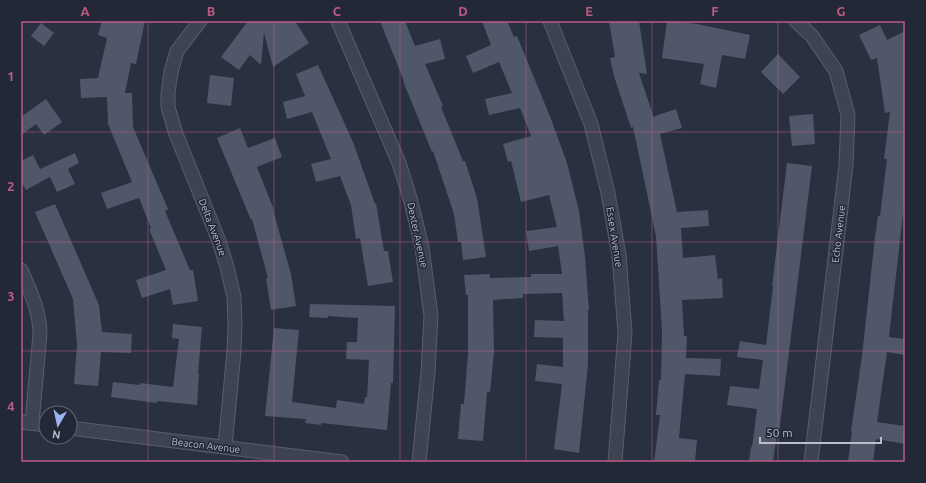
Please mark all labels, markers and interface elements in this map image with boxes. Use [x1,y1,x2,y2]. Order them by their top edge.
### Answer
text: A [80,4,90,18]
text: B [207,4,216,18]
text: C [333,4,342,18]
text: D [458,4,468,18]
text: E [585,4,593,18]
text: F [711,4,719,18]
text: G [837,4,846,18]
text: 1 [7,69,15,83]
text: 2 [7,179,15,193]
street label: Delta Avenue [197,197,228,257]
street label: Dexter Avenue [405,201,430,269]
street label: Echo Avenue [830,205,847,263]
street label: Essex Avenue [604,206,625,268]
text: 3 [7,289,15,303]
text: 4 [7,399,15,413]
north arrow [38,405,78,445]
scale bar [760,419,881,445]
text: 50 m [766,426,793,439]
text: N [51,428,61,441]
street label: Beacon Avenue [171,436,241,455]

